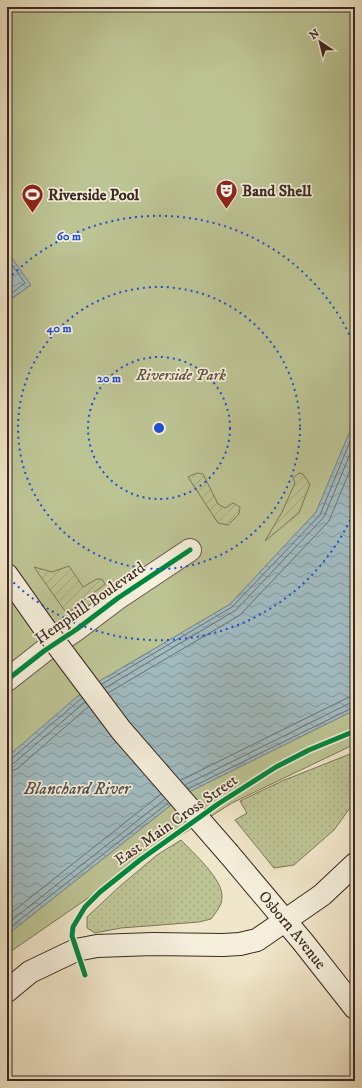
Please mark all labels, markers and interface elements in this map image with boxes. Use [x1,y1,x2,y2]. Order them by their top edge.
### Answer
north arrow [300,22,340,62]
text: N [307,26,323,43]
theatre icon: Band Shell [214,178,240,211]
place label: Band Shell [242,181,313,201]
sports icon: Riverside Pool [19,182,45,215]
place label: Riverside Pool [48,185,140,205]
text: 60 m [57,229,81,244]
text: 40 m [46,321,71,336]
park label: Riverside Park [135,365,226,385]
text: 20 m [97,371,121,386]
centre of rings [152,421,166,435]
street label: Hemphill Boulevard [31,557,149,649]
street label: East Main Cross Street [111,770,241,870]
water label: Blanchard River [23,778,132,800]
street label: Osborn Avenue [254,887,331,974]

